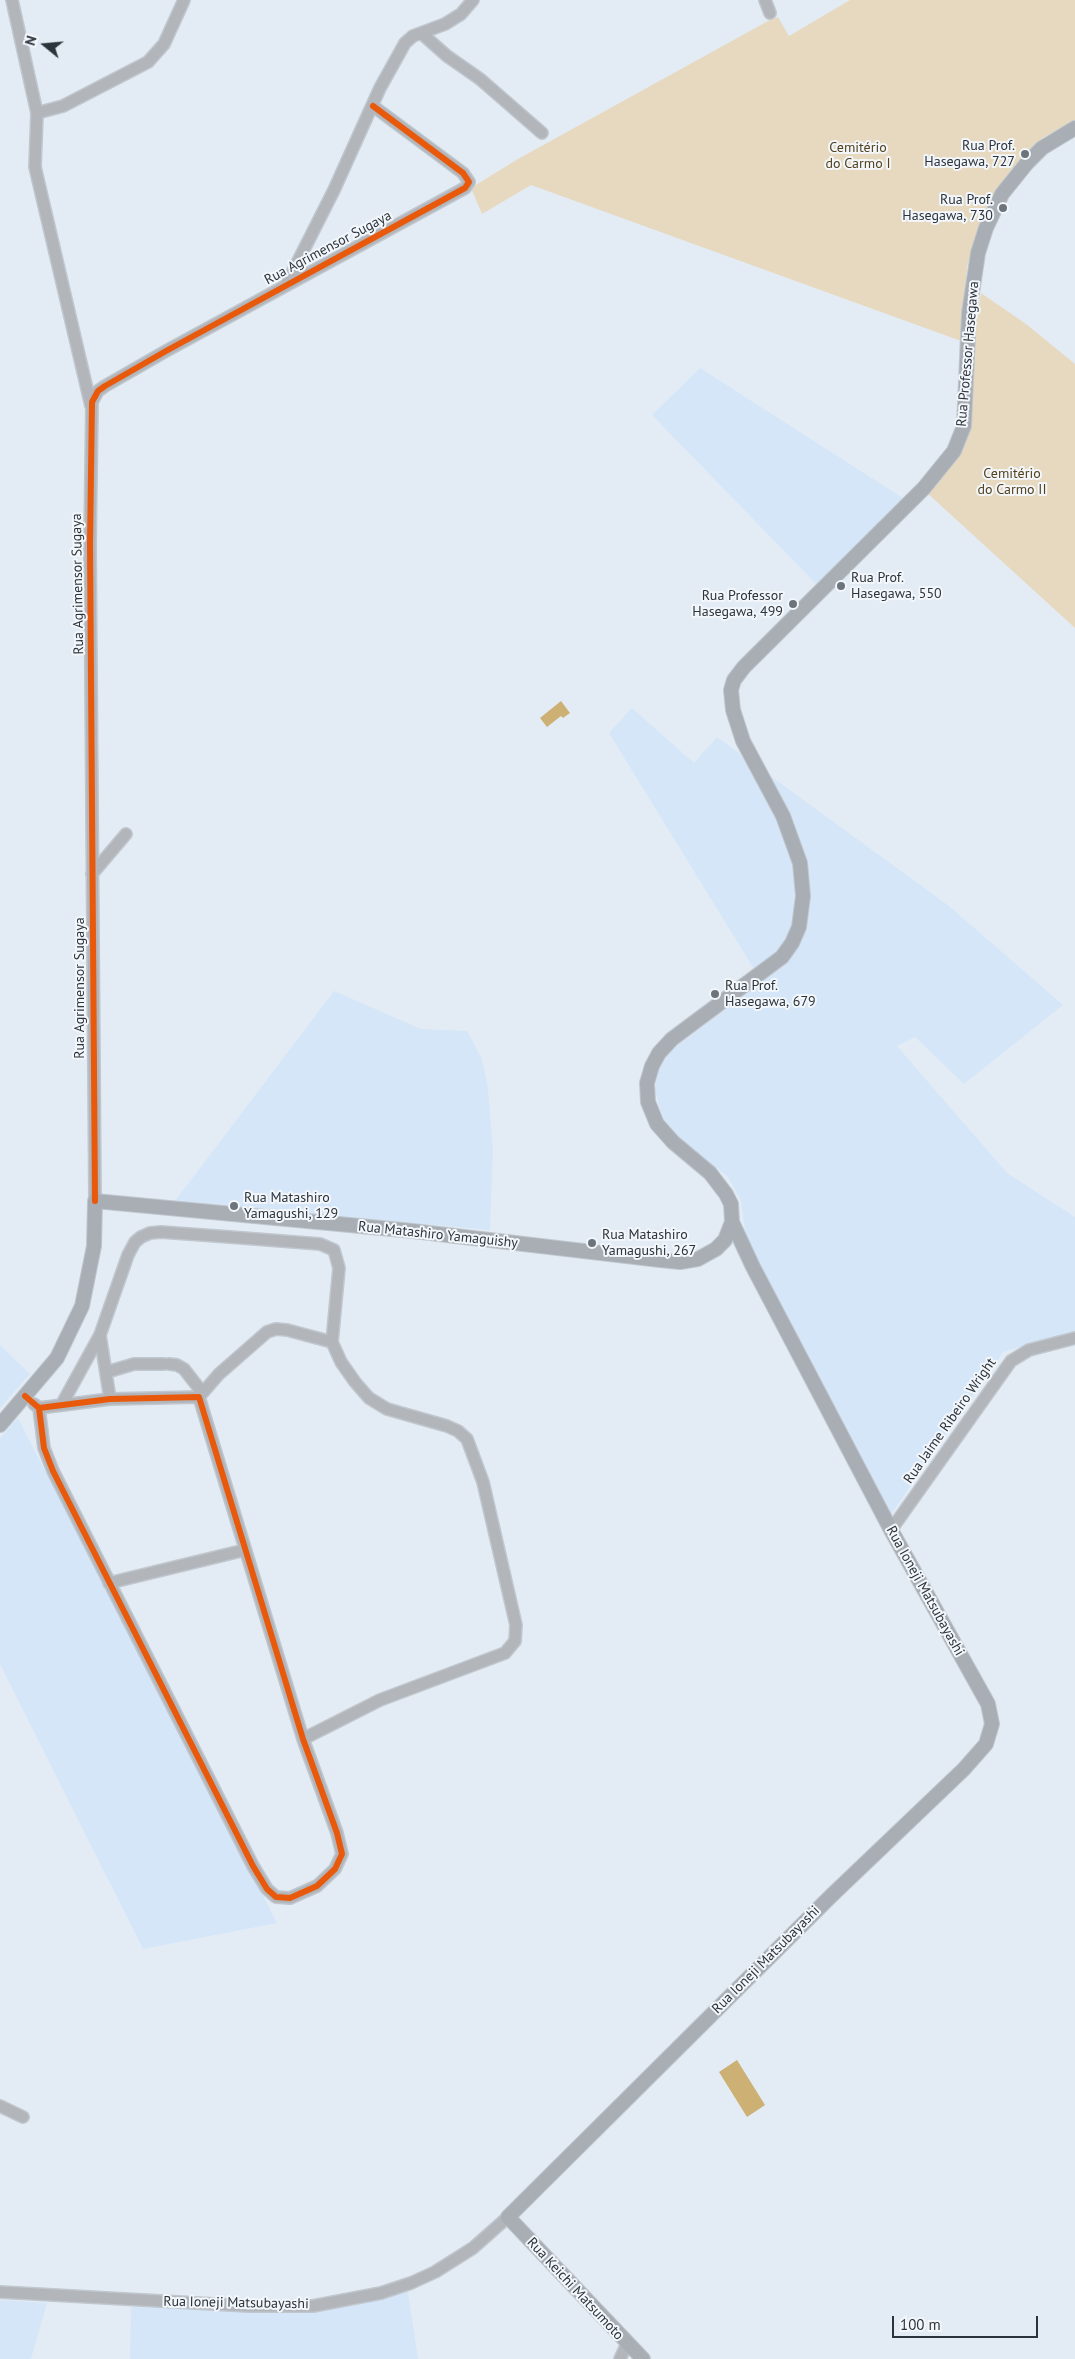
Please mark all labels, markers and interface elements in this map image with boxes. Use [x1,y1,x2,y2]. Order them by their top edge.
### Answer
north arrow [20,20,70,70]
text: N [21,34,41,48]
place label: Rua Prof. Hasegawa, 727 [924,138,1015,170]
park label: Cemitério do Carmo I [826,140,890,172]
marker: Rua Prof. Hasegawa, 727 [1019,148,1031,160]
place label: Rua Prof. Hasegawa, 730 [902,192,993,224]
marker: Rua Prof. Hasegawa, 730 [997,202,1009,214]
street label: Rua Agrimensor Sugaya [262,207,394,289]
street label: Rua Professor Hasegawa [953,281,983,427]
park label: Cemitério do Carmo II [978,466,1046,498]
street label: Rua Agrimensor Sugaya [68,513,88,655]
place label: Rua Prof. Hasegawa, 550 [851,570,942,602]
marker: Rua Prof. Hasegawa, 550 [835,580,847,592]
place label: Rua Professor Hasegawa, 499 [692,588,783,620]
marker: Rua Professor Hasegawa, 499 [787,598,799,610]
street label: Rua Agrimensor Sugaya [72,917,88,1059]
place label: Rua Prof. Hasegawa, 679 [725,978,816,1010]
marker: Rua Prof. Hasegawa, 679 [709,988,721,1000]
place label: Rua Matashiro Yamagushi, 129 [244,1190,338,1222]
marker: Rua Matashiro Yamagushi, 129 [228,1200,240,1212]
street label: Rua Matashiro Yamaguishy [357,1218,519,1252]
place label: Rua Matashiro Yamagushi, 267 [602,1227,696,1260]
marker: Rua Matashiro Yamagushi, 267 [586,1237,598,1249]
street label: Rua Jaime Ribeiro Wright [900,1355,1000,1487]
street label: Rua Ioneji Matsubayashi [882,1523,968,1659]
street label: Rua Ioneji Matsubayashi [709,1903,823,2017]
street label: Rua Keichi Matsumoto [523,2234,627,2344]
street label: Rua Ioneji Matsubayashi [163,2293,309,2313]
scale bar [895,2306,1041,2338]
text: 100 m [900,2315,941,2334]

